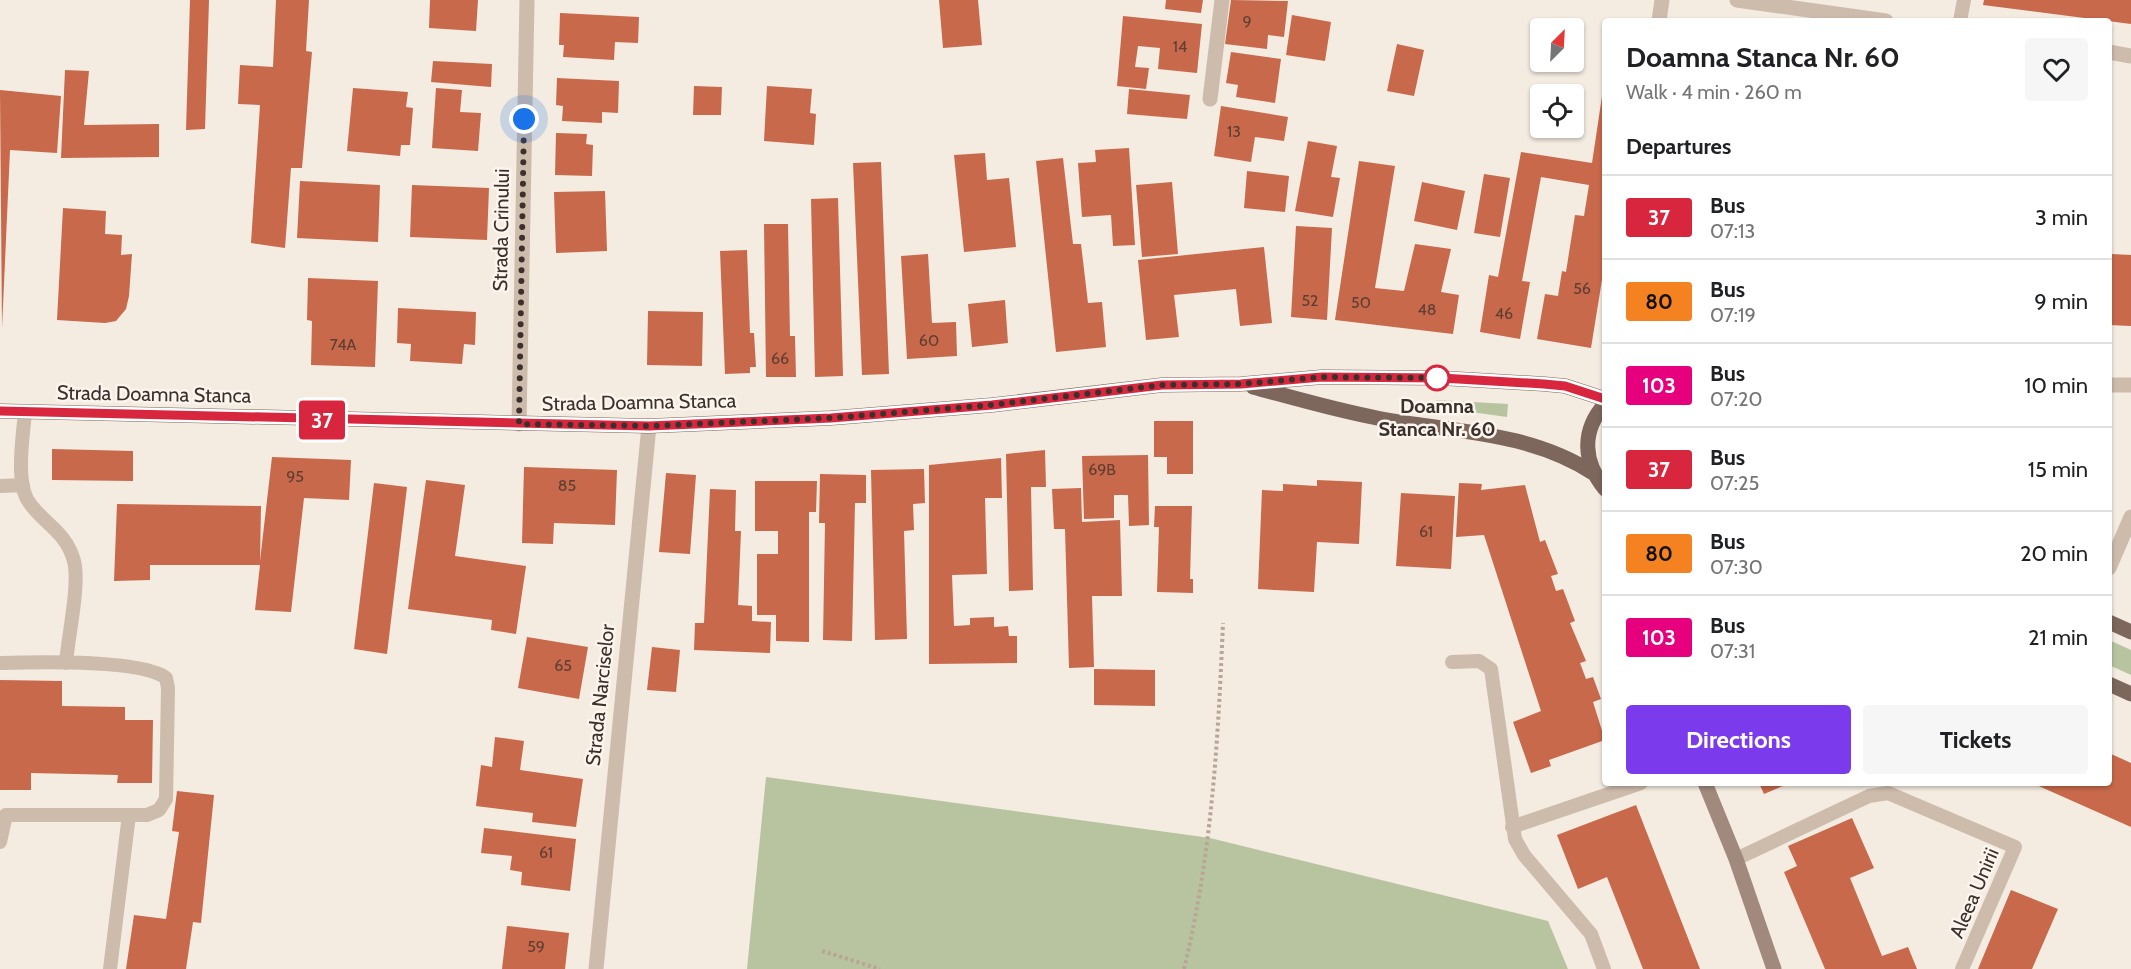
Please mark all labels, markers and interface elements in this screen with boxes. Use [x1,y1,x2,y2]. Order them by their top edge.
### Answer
house number: 9 [1242,12,1252,31]
north arrow [1530,18,1584,72]
map controls [1530,18,1584,138]
house number: 14 [1173,37,1187,56]
button: heart [2025,38,2088,101]
text: Doamna Stanca Nr. 60 [1626,40,1900,74]
text: Walk · 4 min · 260 m [1626,80,1802,104]
button: locate [1530,84,1584,138]
your location [509,104,539,134]
house number: 13 [1227,122,1241,141]
text: Departures [1626,133,1731,160]
street label: Strada Crinului [488,168,514,292]
text: Bus [1710,192,1745,219]
text: 3 min [2035,204,2088,231]
text: 37 [1648,205,1670,230]
text: 07:13 [1710,219,1755,243]
text: Bus [1710,276,1745,303]
house number: 56 [1573,279,1591,298]
text: 9 min [2034,288,2088,315]
text: 80 [1645,289,1673,314]
house number: 52 [1301,291,1319,310]
house number: 50 [1351,293,1371,312]
house number: 48 [1418,300,1436,319]
text: 07:19 [1710,303,1756,327]
house number: 46 [1495,304,1513,323]
house number: 60 [919,331,939,350]
house number: 74A [330,335,356,354]
house number: 66 [771,349,789,368]
text: Bus [1710,360,1745,387]
marker: Doamna Stanca Nr. 60 [1424,365,1450,391]
text: 10 min [2024,372,2088,399]
text: 103 [1642,373,1676,398]
street label: Strada Doamna Stanca [57,380,252,408]
text: 07:20 [1710,387,1762,411]
street label: Strada Doamna Stanca [542,388,737,416]
place label: Doamna Stanca Nr. 60 [1378,394,1496,441]
line badge: 37 [295,400,349,440]
text: 37 [311,408,333,433]
text: Bus [1710,444,1745,471]
text: 15 min [2028,456,2088,483]
text: 37 [1648,457,1670,482]
house number: 69B [1088,460,1116,479]
house number: 95 [286,467,304,486]
text: 07:25 [1710,471,1759,495]
house number: 85 [558,476,576,495]
house number: 61 [1419,522,1433,541]
text: Bus [1710,528,1745,555]
text: 20 min [2020,540,2088,567]
text: 80 [1645,541,1673,566]
text: 07:30 [1710,555,1763,579]
text: Bus [1710,612,1745,639]
street label: Strada Narciselor [581,622,619,767]
text: 21 min [2028,624,2088,651]
text: 103 [1642,625,1676,650]
text: 07:31 [1710,639,1755,663]
house number: 65 [554,656,572,675]
button: Directions [1626,705,1851,774]
button: Tickets [1863,705,2088,774]
house number: 61 [539,843,553,862]
street label: Aleea Unirii [1944,844,2004,942]
house number: 59 [527,937,545,956]

